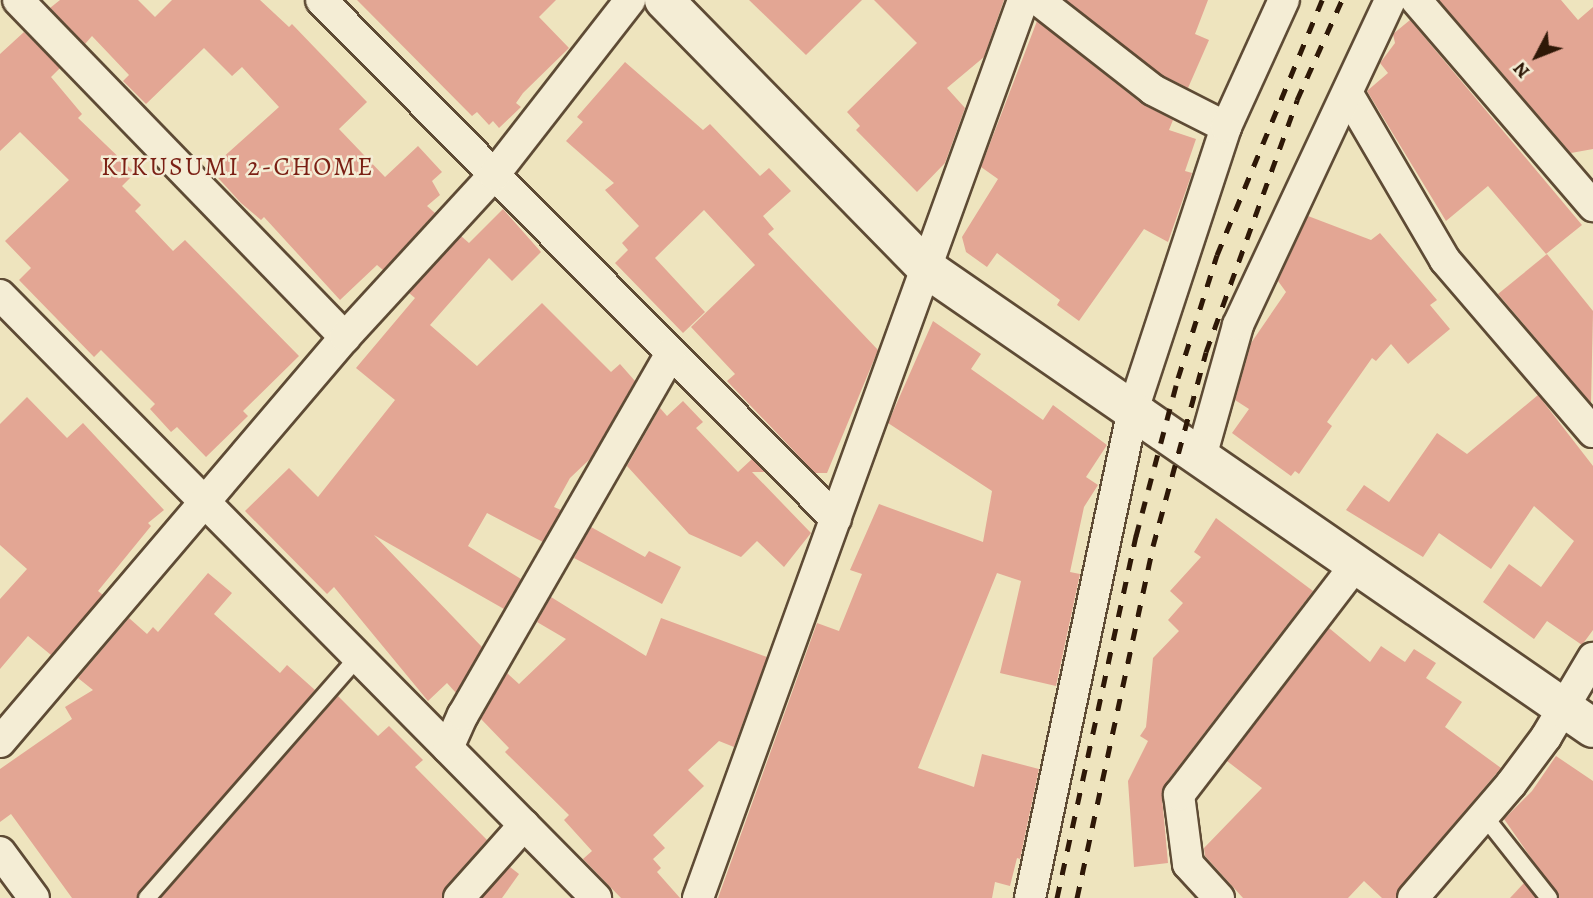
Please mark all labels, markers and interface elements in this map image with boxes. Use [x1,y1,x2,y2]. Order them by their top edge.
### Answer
north arrow [1502,21,1572,91]
text: N [1507,56,1536,84]
district label: KIKUSUMI 2-CHOME [103,151,373,183]

